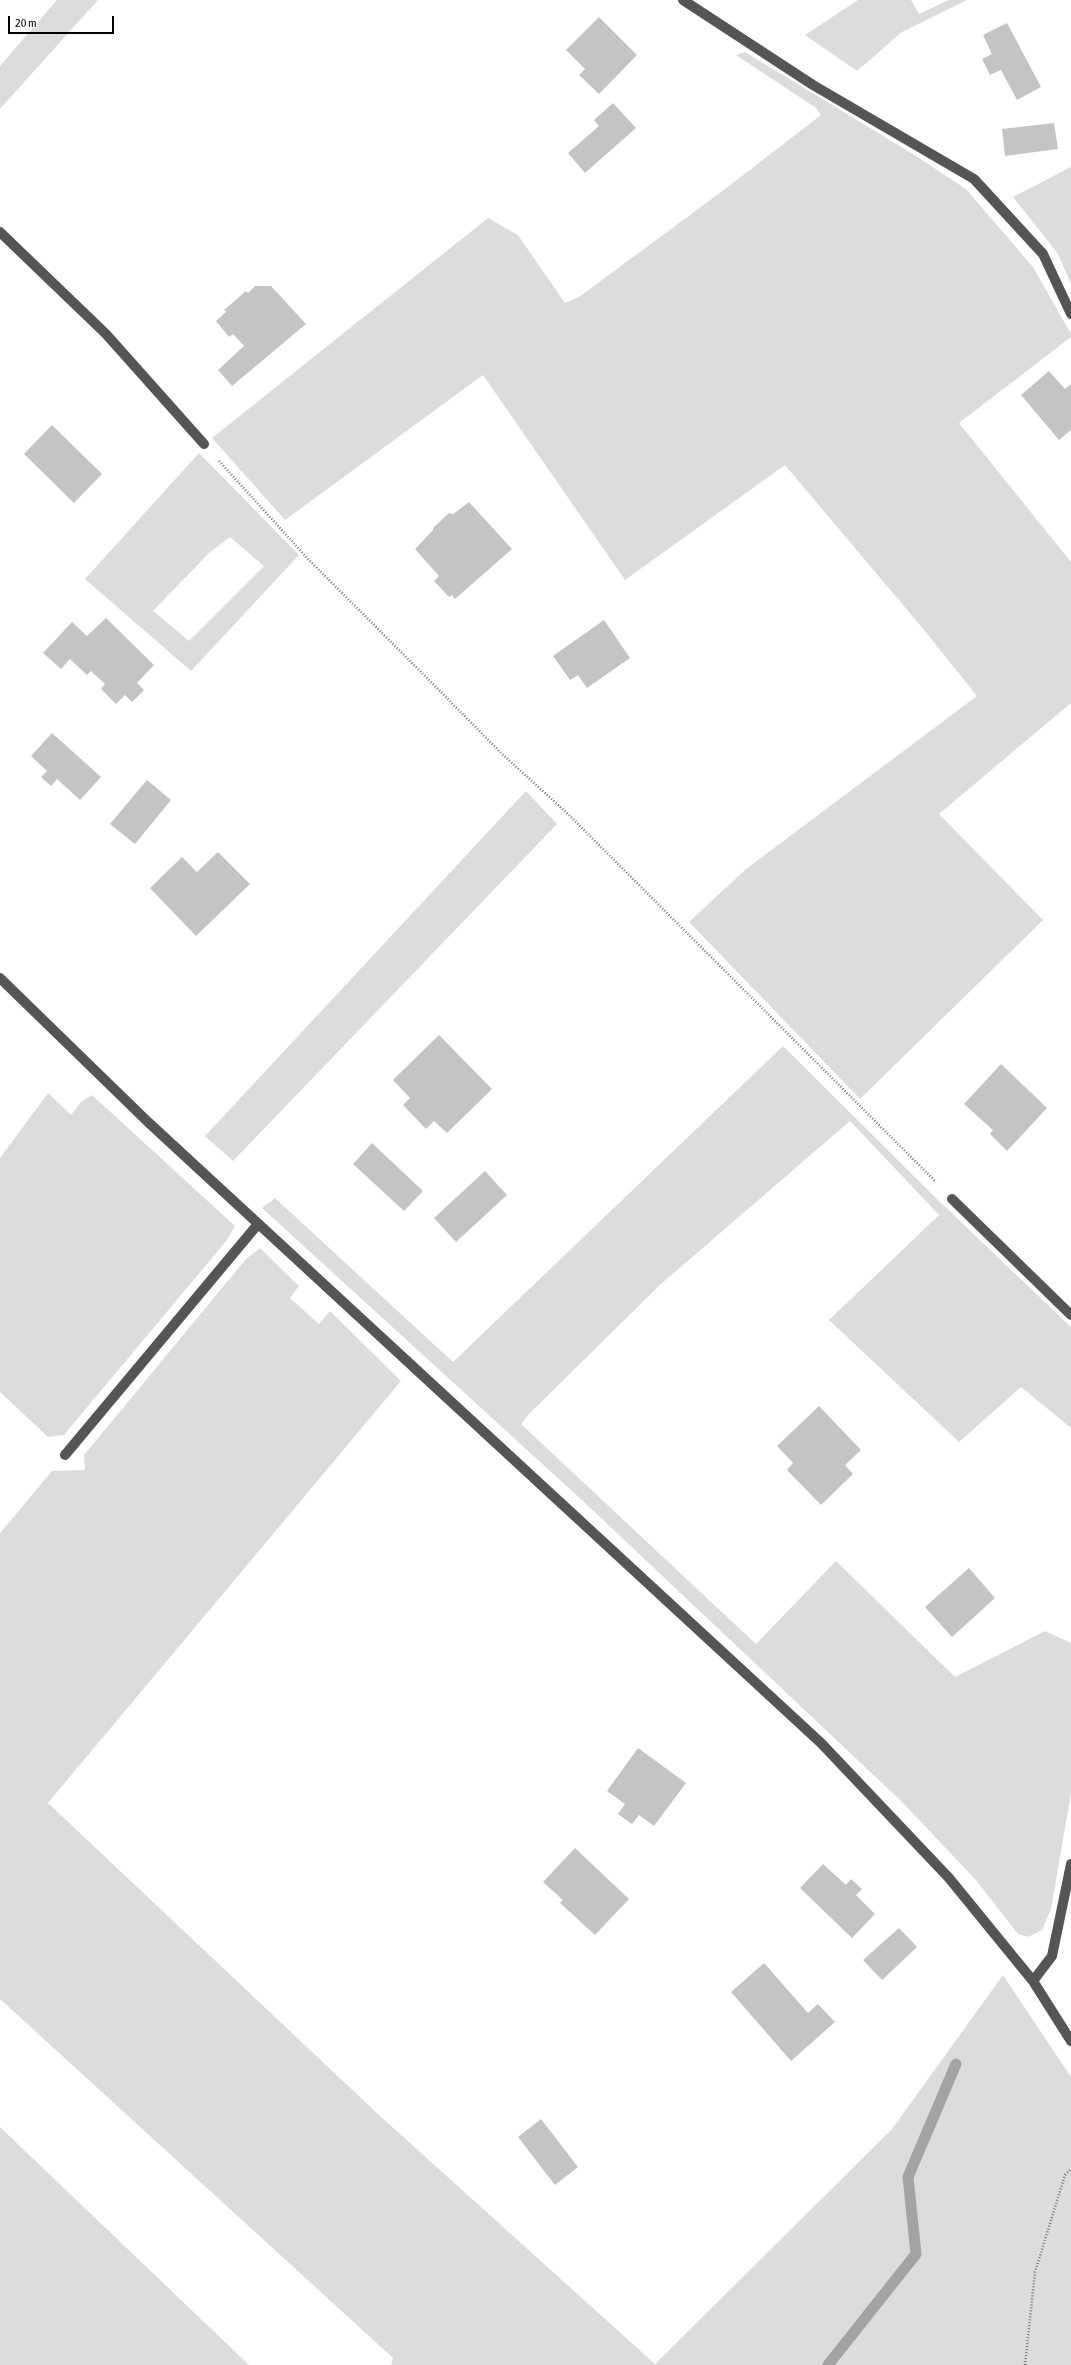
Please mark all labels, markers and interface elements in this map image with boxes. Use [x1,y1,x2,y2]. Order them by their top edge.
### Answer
scale bar [10,8,116,34]
text: 20 m [15,16,37,30]

